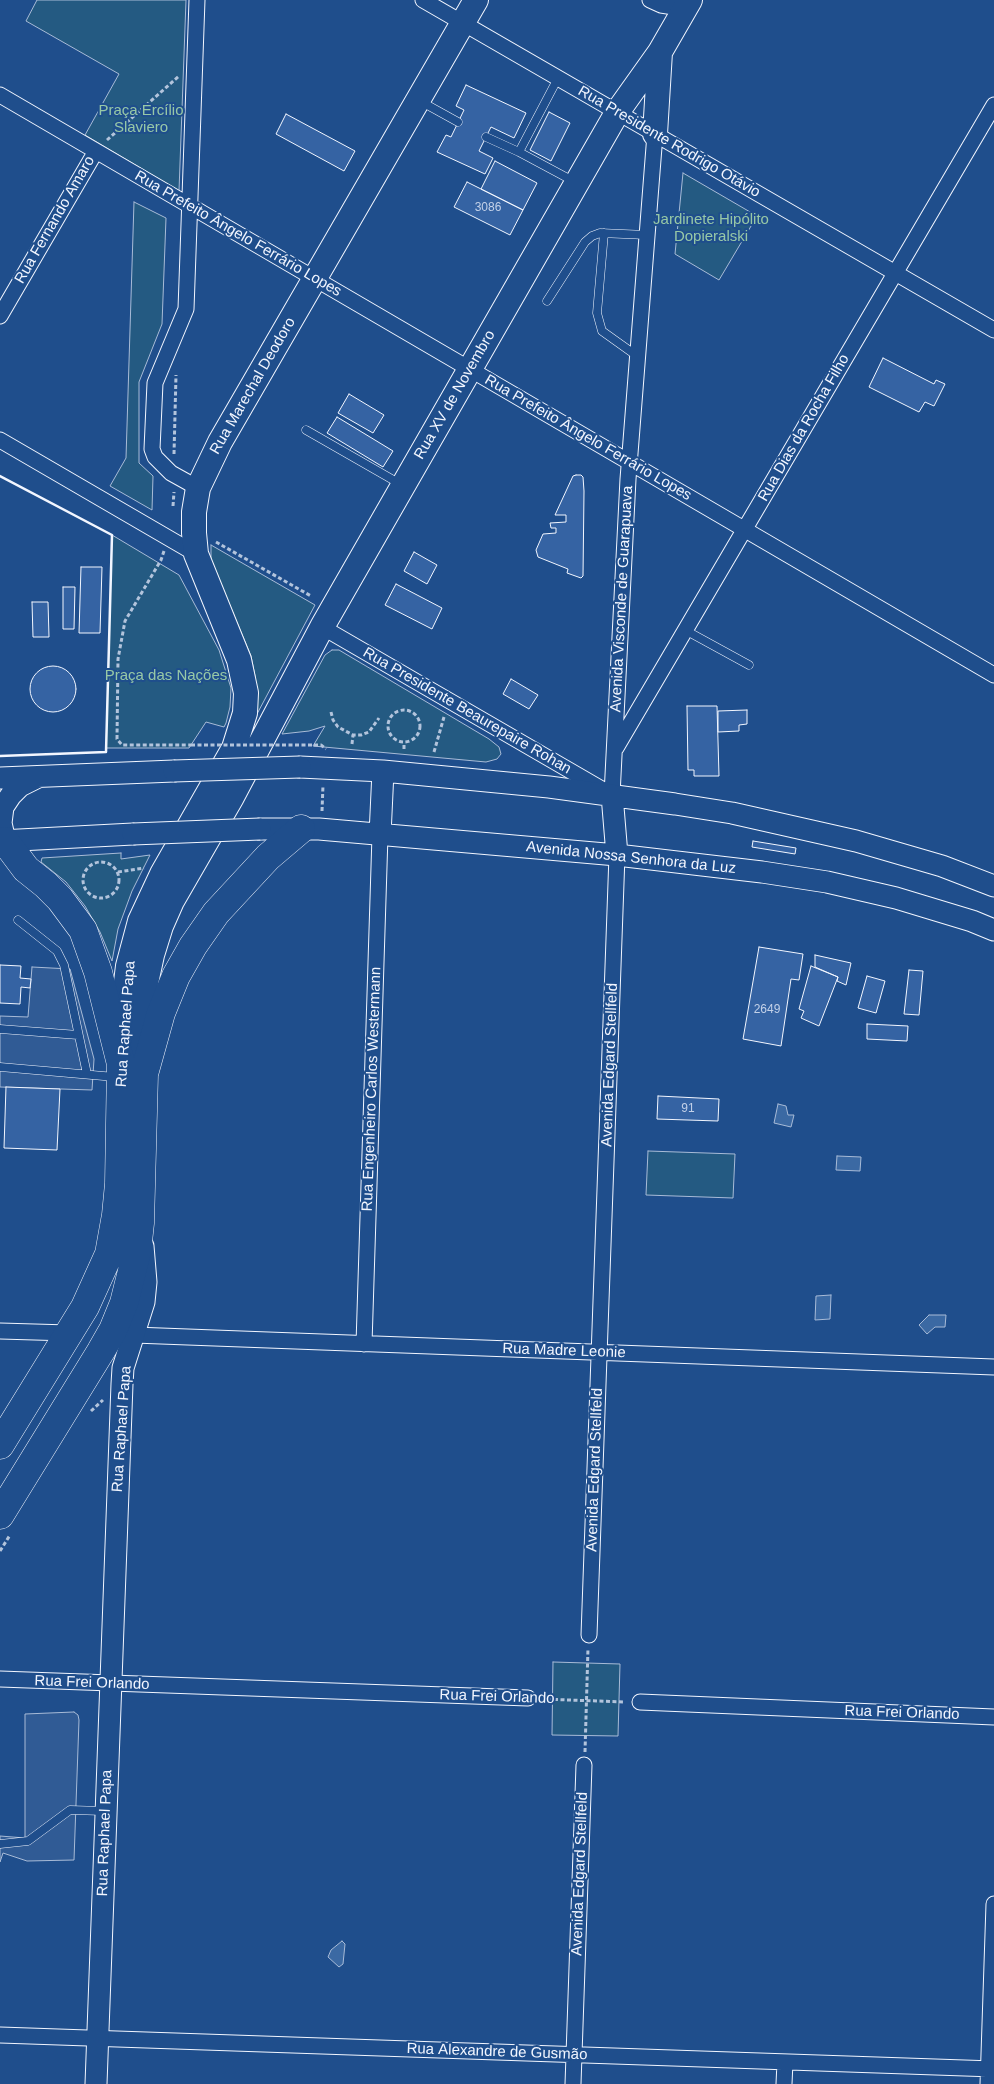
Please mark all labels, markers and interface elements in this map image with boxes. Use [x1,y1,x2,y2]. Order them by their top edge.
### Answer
street label: Rua Presidente Rodrigo Otávio [575,82,763,202]
park label: Praça Ercílio Slaviero [98,102,184,137]
street label: Rua Fernando Amaro [11,153,99,287]
street label: Rua Prefeito Ângelo Ferrário Lopes [131,167,345,301]
house number: 3086 [475,201,501,215]
park label: Jardinete Hipólito Dopieralski [653,211,769,246]
street label: Rua Marechal Deodoro [206,314,300,458]
street label: Rua XV de Novembro [411,327,499,463]
street label: Rua Dias da Rocha Filho [755,351,853,505]
street label: Rua Prefeito Ângelo Ferrário Lopes [481,371,695,505]
street label: Avenida Visconde de Guarapuava [607,485,637,713]
street label: Rua Presidente Beaurepaire Rohan [360,644,574,778]
park label: Praça das Nações [105,667,227,685]
street label: Avenida Nossa Senhora da Luz [525,838,737,878]
street label: Rua Raphael Papa [113,960,139,1088]
street label: Rua Engenheiro Carlos Westermann [359,966,385,1212]
street label: Avenida Edgard Stellfeld [598,983,622,1147]
house number: 2649 [754,1003,780,1017]
house number: 91 [681,1102,695,1116]
street label: Rua Madre Leonie [502,1340,626,1362]
street label: Rua Raphael Papa [109,1365,135,1493]
street label: Avenida Edgard Stellfeld [583,1388,607,1552]
street label: Rua Frei Orlando [34,1672,150,1694]
street label: Rua Frei Orlando [439,1686,555,1708]
street label: Rua Frei Orlando [844,1702,960,1724]
street label: Rua Raphael Papa [94,1769,116,1897]
street label: Avenida Edgard Stellfeld [568,1792,592,1956]
street label: Rua Alexandre de Gusmão [406,2040,588,2064]

